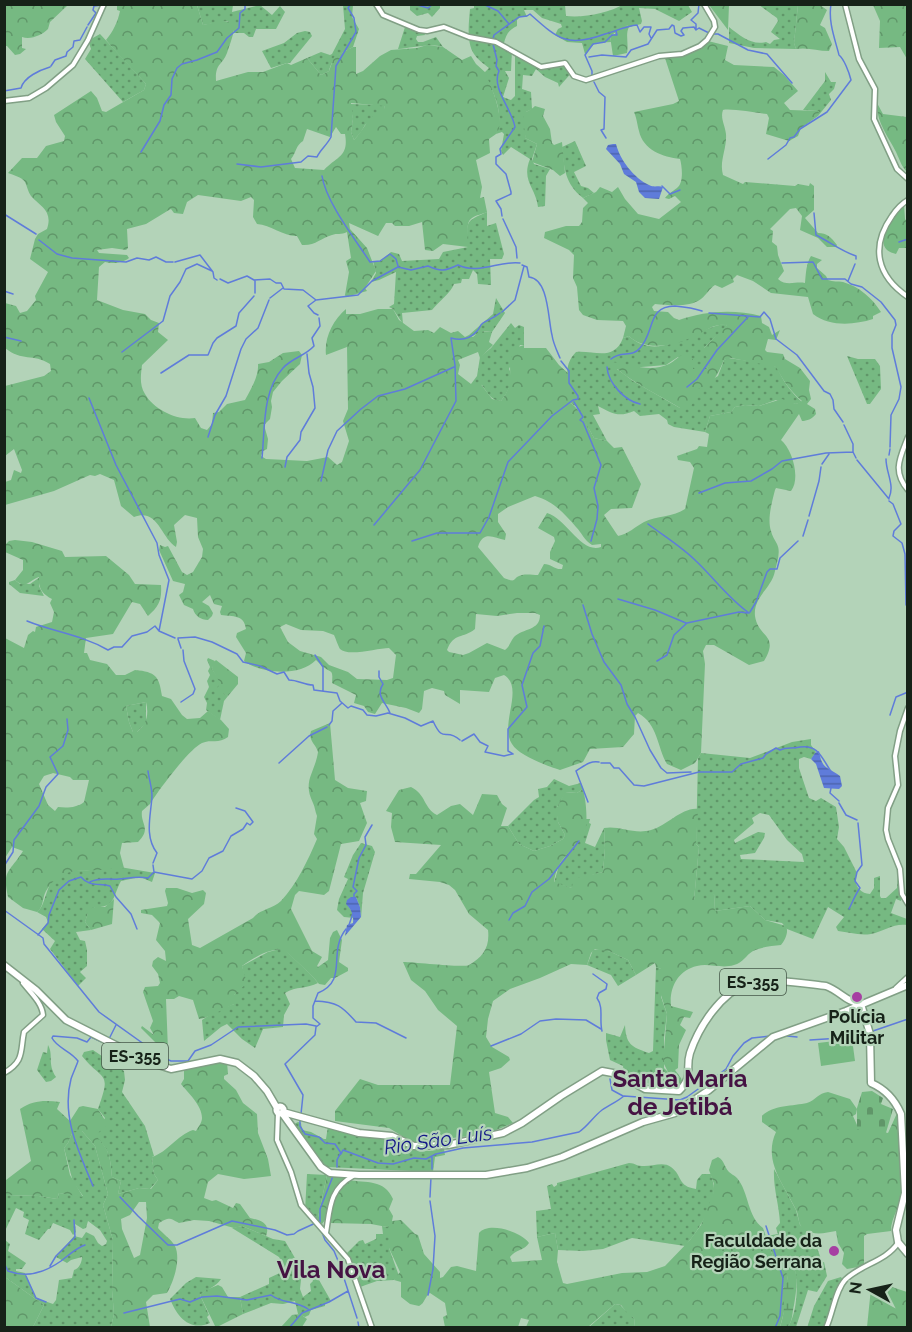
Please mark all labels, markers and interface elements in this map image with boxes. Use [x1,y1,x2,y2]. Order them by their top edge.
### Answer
road number: ES-355 [720,969,786,995]
marker: Polícia Militar [850,990,864,1004]
place label: Polícia Militar [828,1006,886,1048]
road number: ES-355 [102,1043,168,1069]
district label: Santa Maria de Jetibá [612,1064,748,1121]
water label: Rio São Luís [382,1120,494,1159]
place label: Faculdade da Região Serrana [691,1230,822,1272]
marker: Faculdade da Região Serrana [827,1244,841,1258]
district label: Vila Nova [277,1255,385,1284]
north arrow [840,1260,900,1320]
text: N [845,1281,866,1295]

